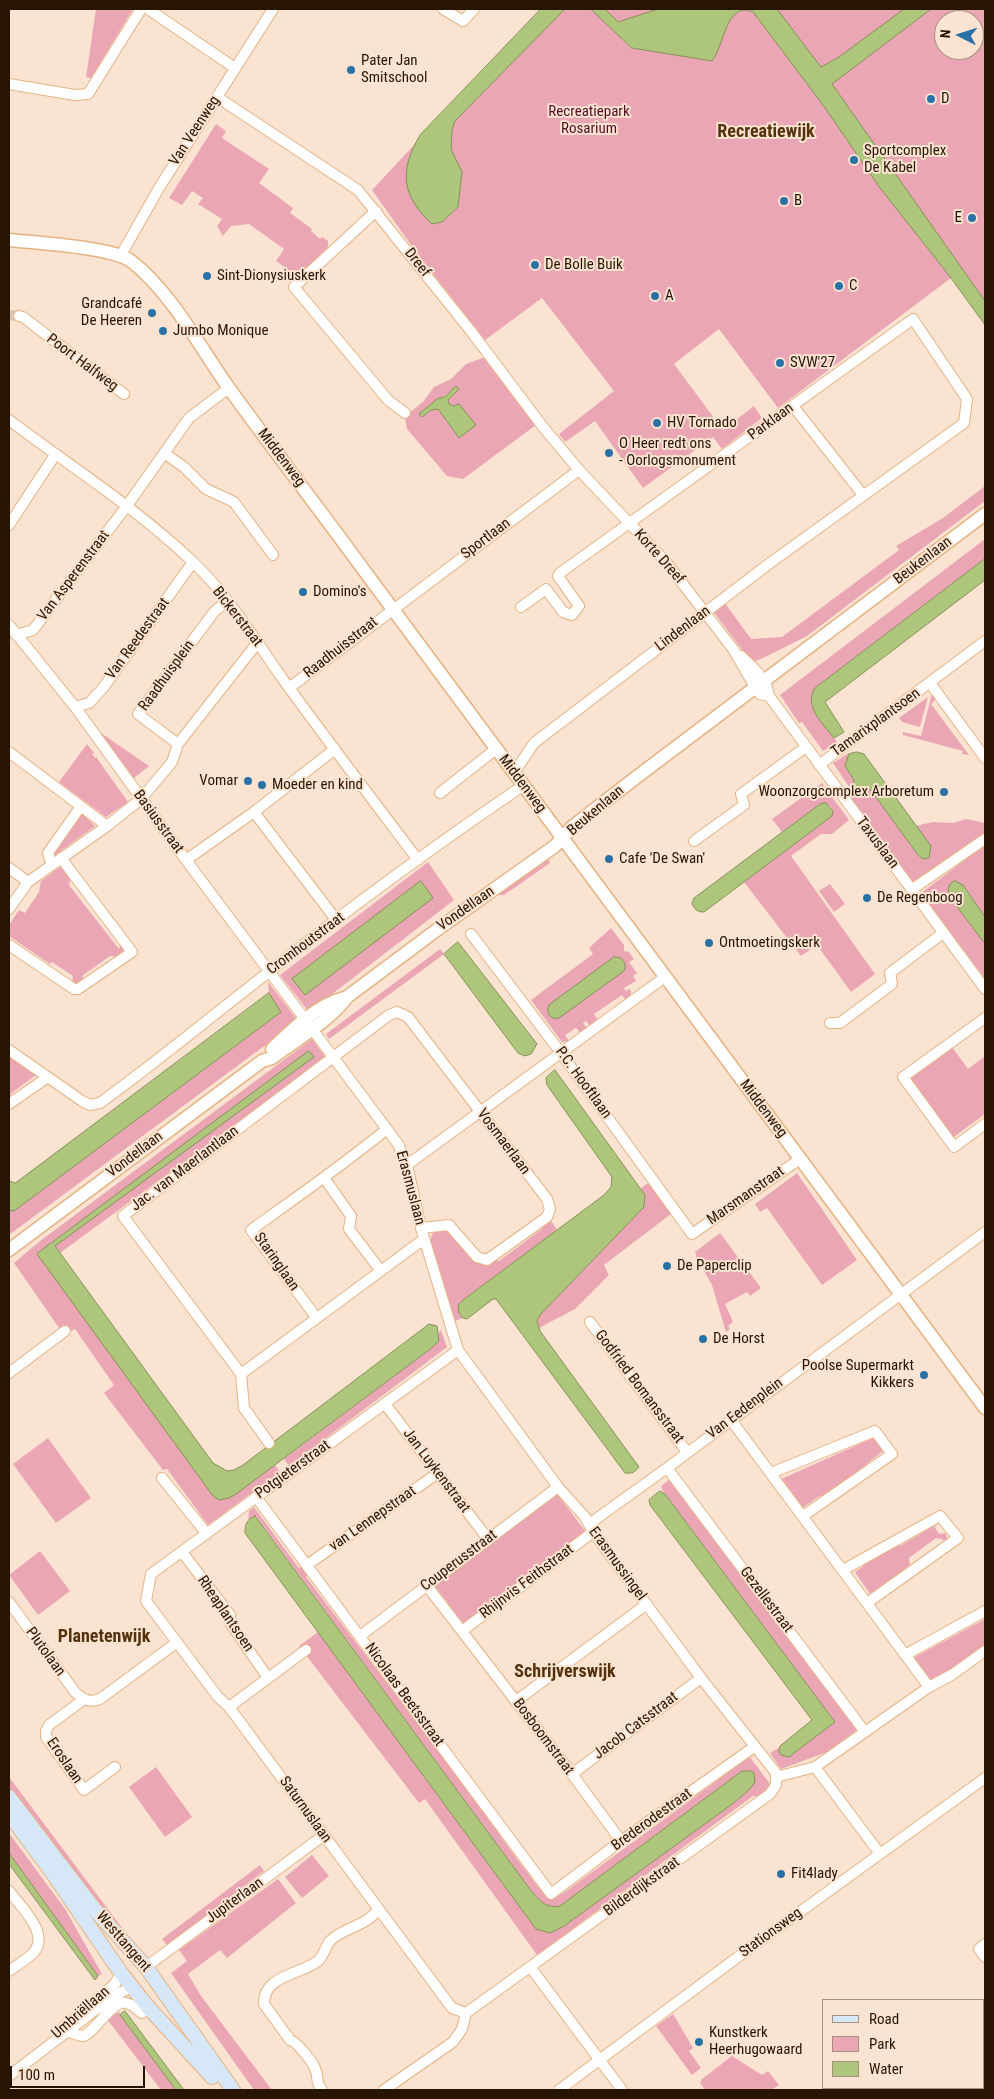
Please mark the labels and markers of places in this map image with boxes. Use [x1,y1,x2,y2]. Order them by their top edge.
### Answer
place label: Pater Jan Smitschool [361,52,427,87]
marker: Pater Jan Smitschool [345,64,357,76]
place label: D [941,90,950,108]
marker: D [925,93,937,105]
place label: Sportcomplex De Kabel [864,142,946,177]
marker: Sportcomplex De Kabel [848,154,860,166]
place label: B [794,192,802,210]
marker: B [778,195,790,207]
place label: E [955,209,962,227]
marker: E [966,212,978,224]
place label: De Bolle Buik [545,256,623,274]
marker: De Bolle Buik [529,259,541,271]
place label: Sint-Dionysiuskerk [217,267,326,285]
marker: Sint-Dionysiuskerk [201,270,213,282]
place label: C [849,277,858,295]
marker: C [833,280,845,292]
place label: A [665,287,674,305]
marker: A [649,290,661,302]
place label: Grandcafé De Heeren [81,295,142,330]
marker: Grandcafé De Heeren [146,307,158,319]
place label: Jumbo Monique [173,322,269,340]
marker: Jumbo Monique [157,325,169,337]
place label: SVW'27 [790,354,835,372]
marker: SVW'27 [774,357,786,369]
place label: HV Tornado [667,414,737,432]
marker: HV Tornado [651,417,663,429]
place label: O Heer redt ons - Oorlogsmonument [619,435,736,470]
marker: O Heer redt ons - Oorlogsmonument [603,447,615,459]
place label: Domino's [313,583,367,601]
marker: Domino's [297,586,309,598]
place label: Vomar [199,772,238,790]
marker: Vomar [242,775,254,787]
place label: Moeder en kind [272,776,363,794]
marker: Moeder en kind [256,779,268,791]
place label: Woonzorgcomplex Arboretum [758,783,934,801]
marker: Woonzorgcomplex Arboretum [938,786,950,798]
place label: Cafe 'De Swan' [619,850,705,868]
marker: Cafe 'De Swan' [603,853,615,865]
place label: De Regenboog [877,889,963,907]
marker: De Regenboog [861,892,873,904]
place label: Ontmoetingskerk [719,934,820,952]
marker: Ontmoetingskerk [703,937,715,949]
place label: De Paperclip [677,1257,752,1275]
marker: De Paperclip [661,1260,673,1272]
place label: De Horst [713,1330,765,1348]
marker: De Horst [697,1333,709,1345]
place label: Poolse Supermarkt Kikkers [802,1357,914,1392]
marker: Poolse Supermarkt Kikkers [918,1369,930,1381]
place label: Fit4lady [791,1865,838,1883]
marker: Fit4lady [775,1868,787,1880]
place label: Kunstkerk Heerhugowaard [709,2024,802,2059]
marker: Kunstkerk Heerhugowaard [693,2036,705,2048]

